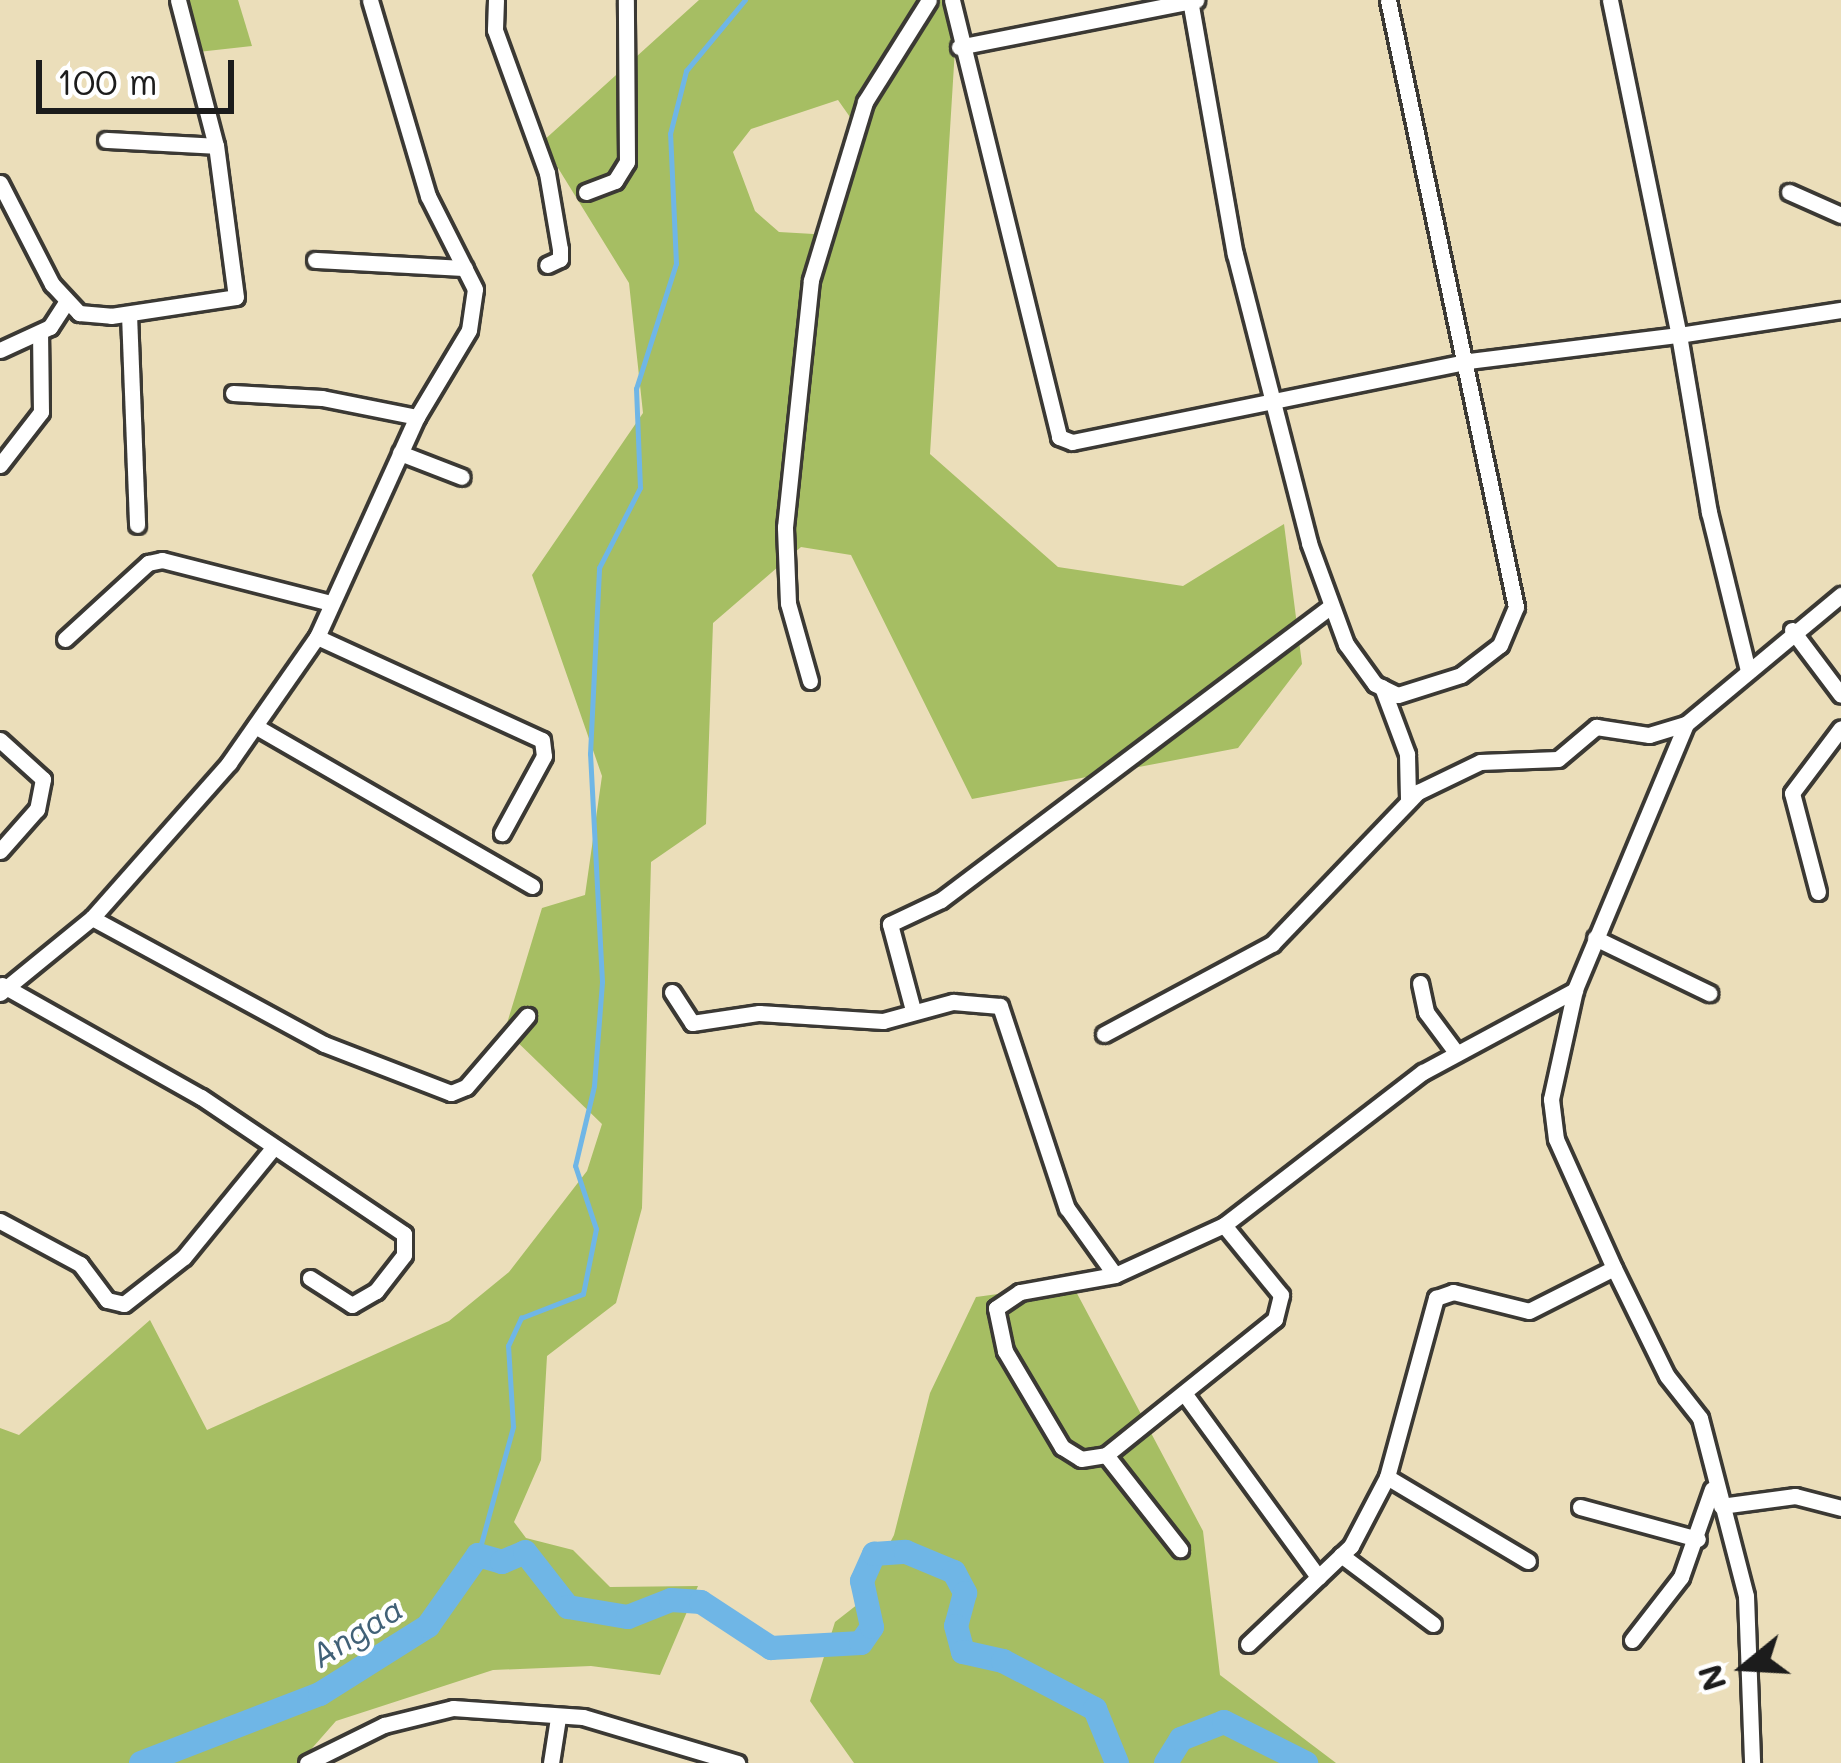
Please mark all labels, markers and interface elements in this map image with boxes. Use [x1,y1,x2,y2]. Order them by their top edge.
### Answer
scale bar [42,36,240,110]
text: 100 m [57,57,158,104]
water label: Angaa [303,1587,409,1675]
north arrow [1685,1607,1805,1727]
text: N [1686,1660,1735,1697]

